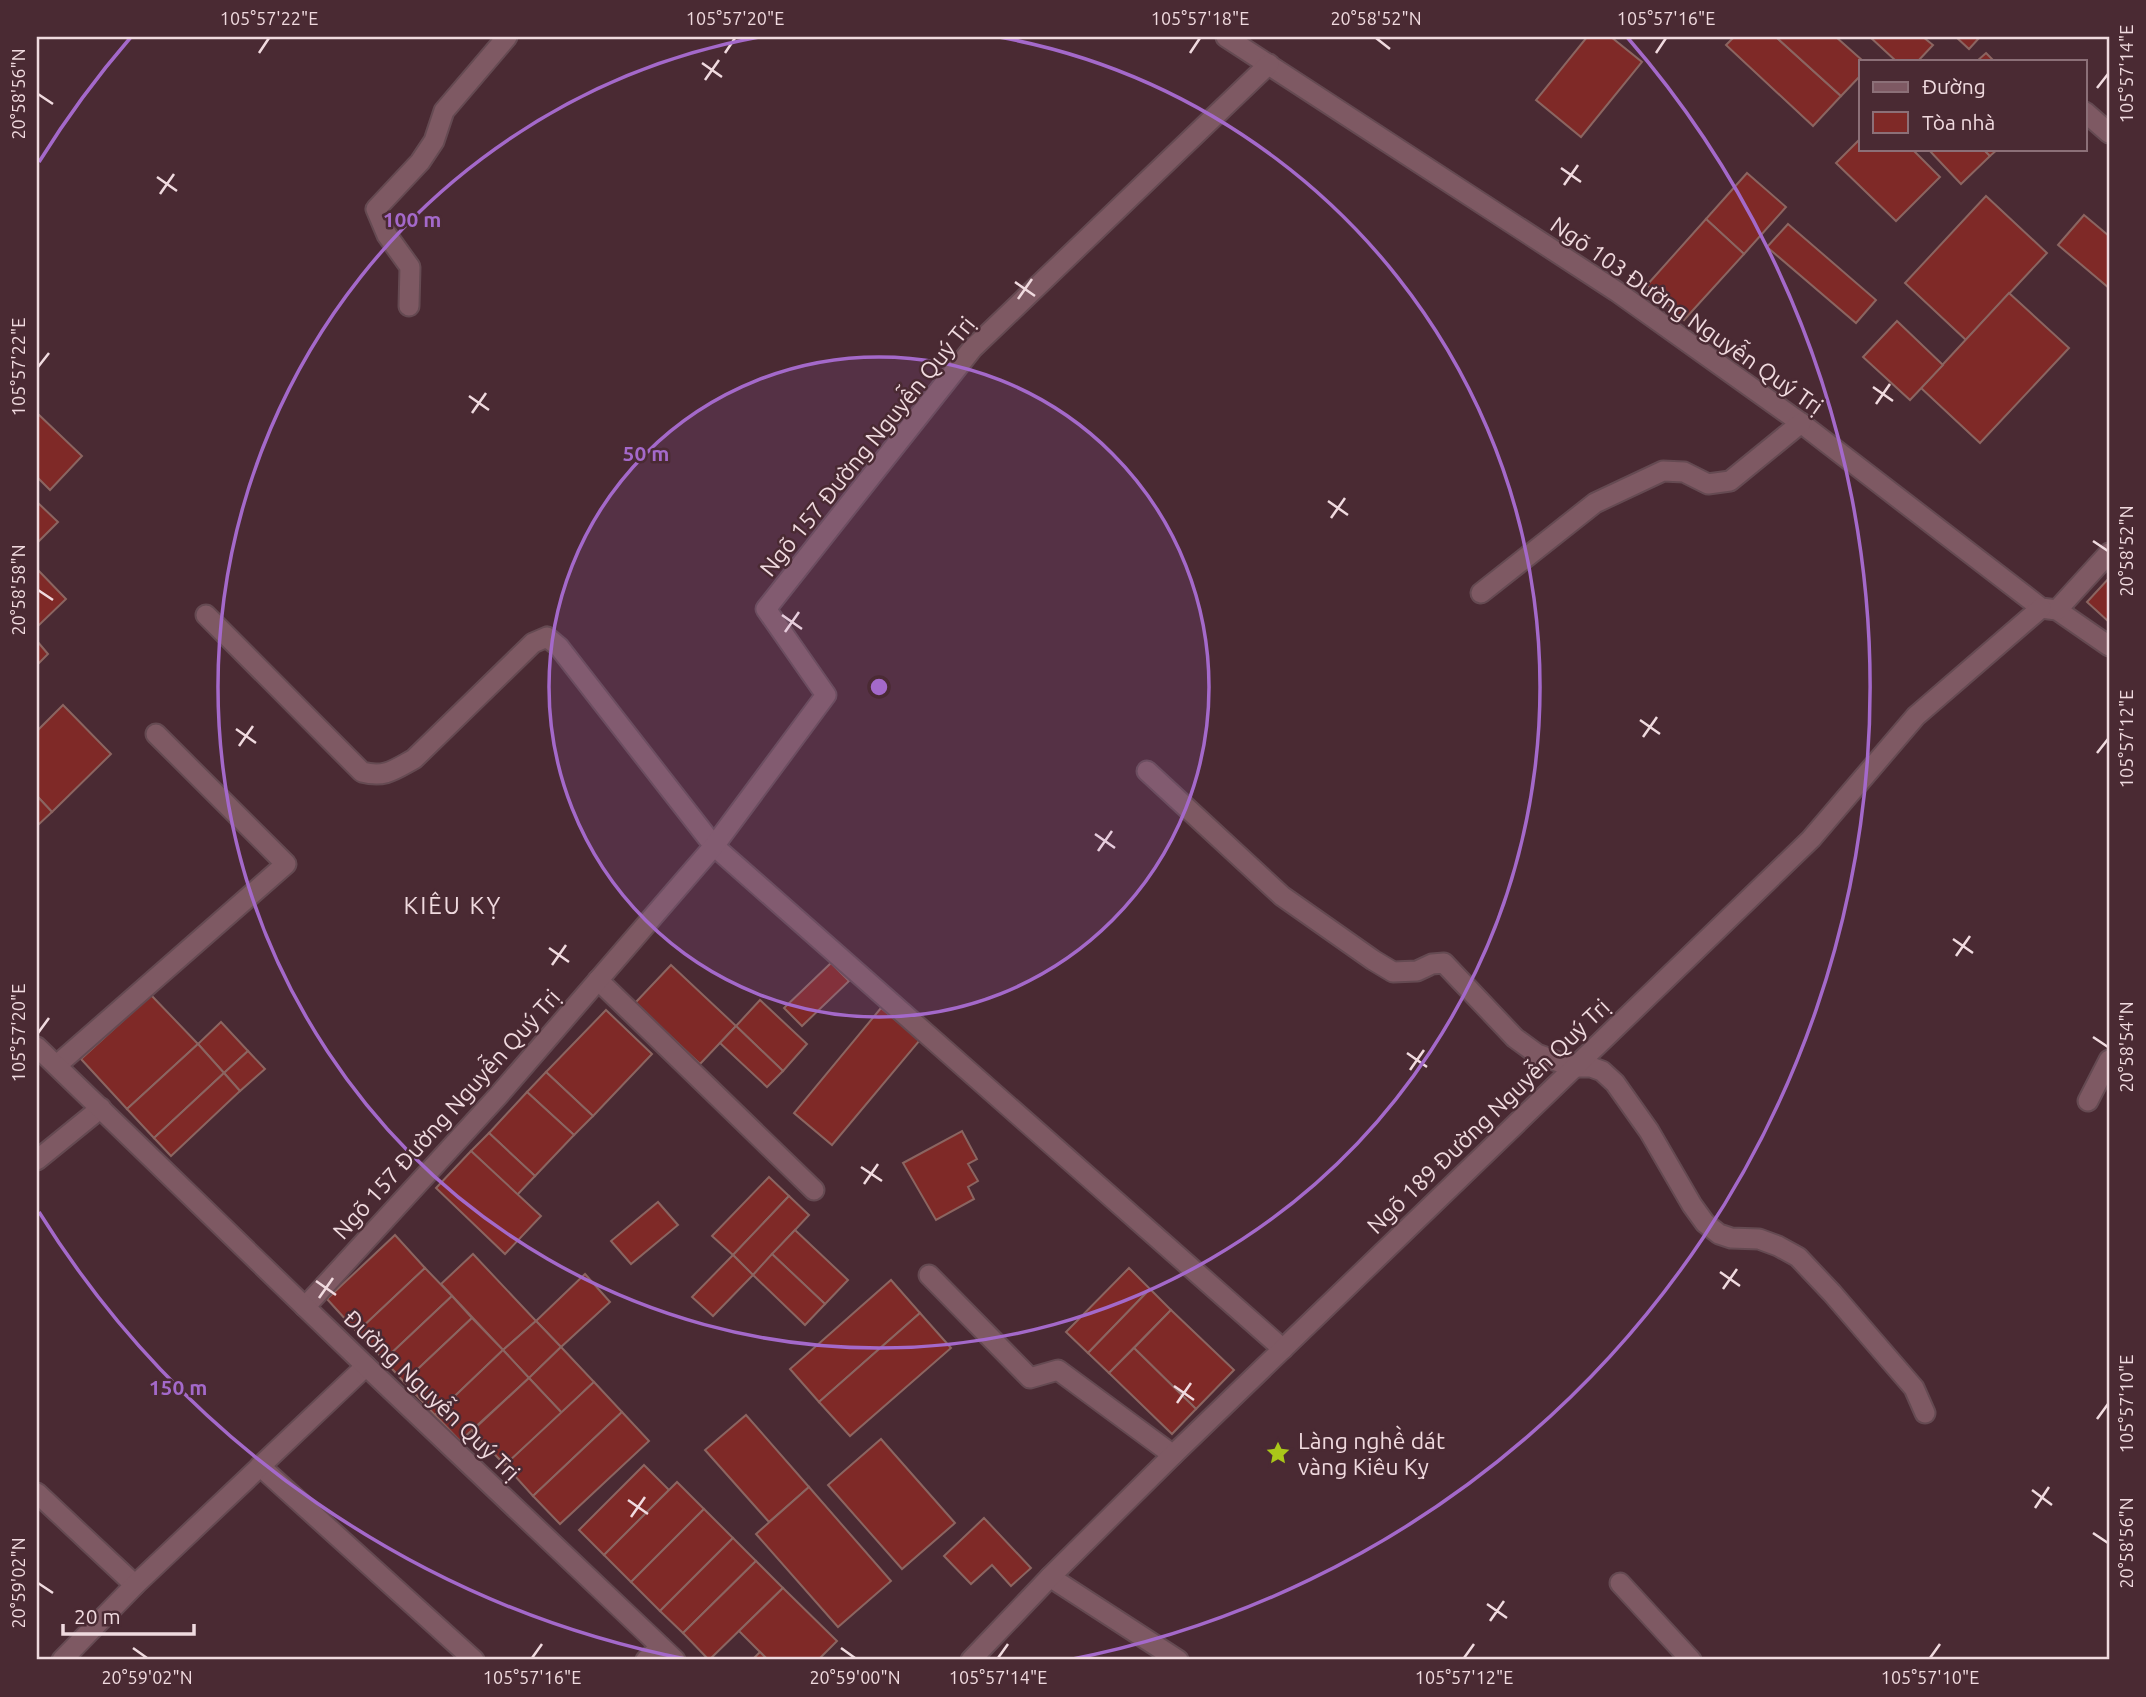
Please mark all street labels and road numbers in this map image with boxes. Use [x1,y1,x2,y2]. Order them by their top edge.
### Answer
street label: Ngõ 103 Đường Nguyễn Quý Trị [1546,210,1829,419]
street label: Ngõ 157 Đường Nguyễn Quý Trị [753,310,979,581]
street label: Ngõ 157 Đường Nguyễn Quý Trị [326,983,564,1244]
street label: Ngõ 189 Đường Nguyễn Quý Trị [1361,992,1614,1238]
street label: Đường Nguyễn Quý Trị [339,1304,526,1485]

